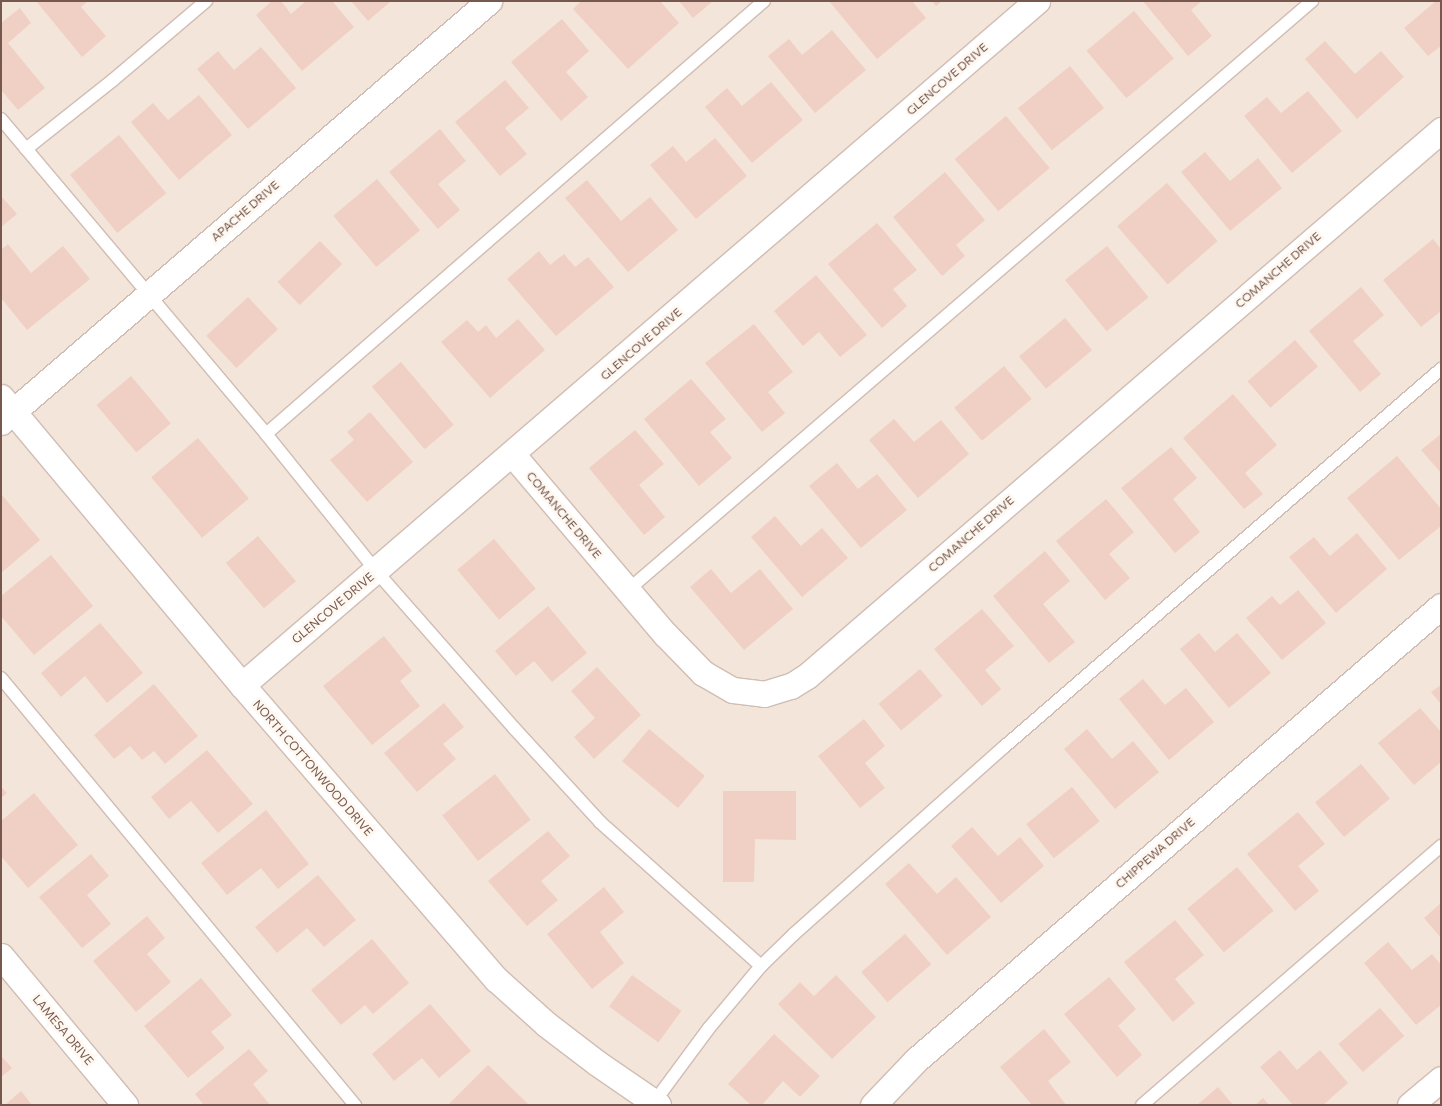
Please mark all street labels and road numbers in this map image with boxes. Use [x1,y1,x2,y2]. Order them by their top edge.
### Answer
street label: GLENCOVE DRIVE [903,40,991,118]
street label: APACHE DRIVE [208,178,282,244]
street label: COMANCHE DRIVE [1232,229,1324,311]
street label: GLENCOVE DRIVE [597,305,685,383]
street label: COMANCHE DRIVE [524,469,604,561]
street label: COMANCHE DRIVE [925,493,1017,575]
street label: GLENCOVE DRIVE [289,569,377,647]
street label: NORTH COTTONWOOD DRIVE [250,697,376,839]
street label: CHIPPEWA DRIVE [1112,815,1198,891]
street label: LAMESA DRIVE [30,992,96,1068]

